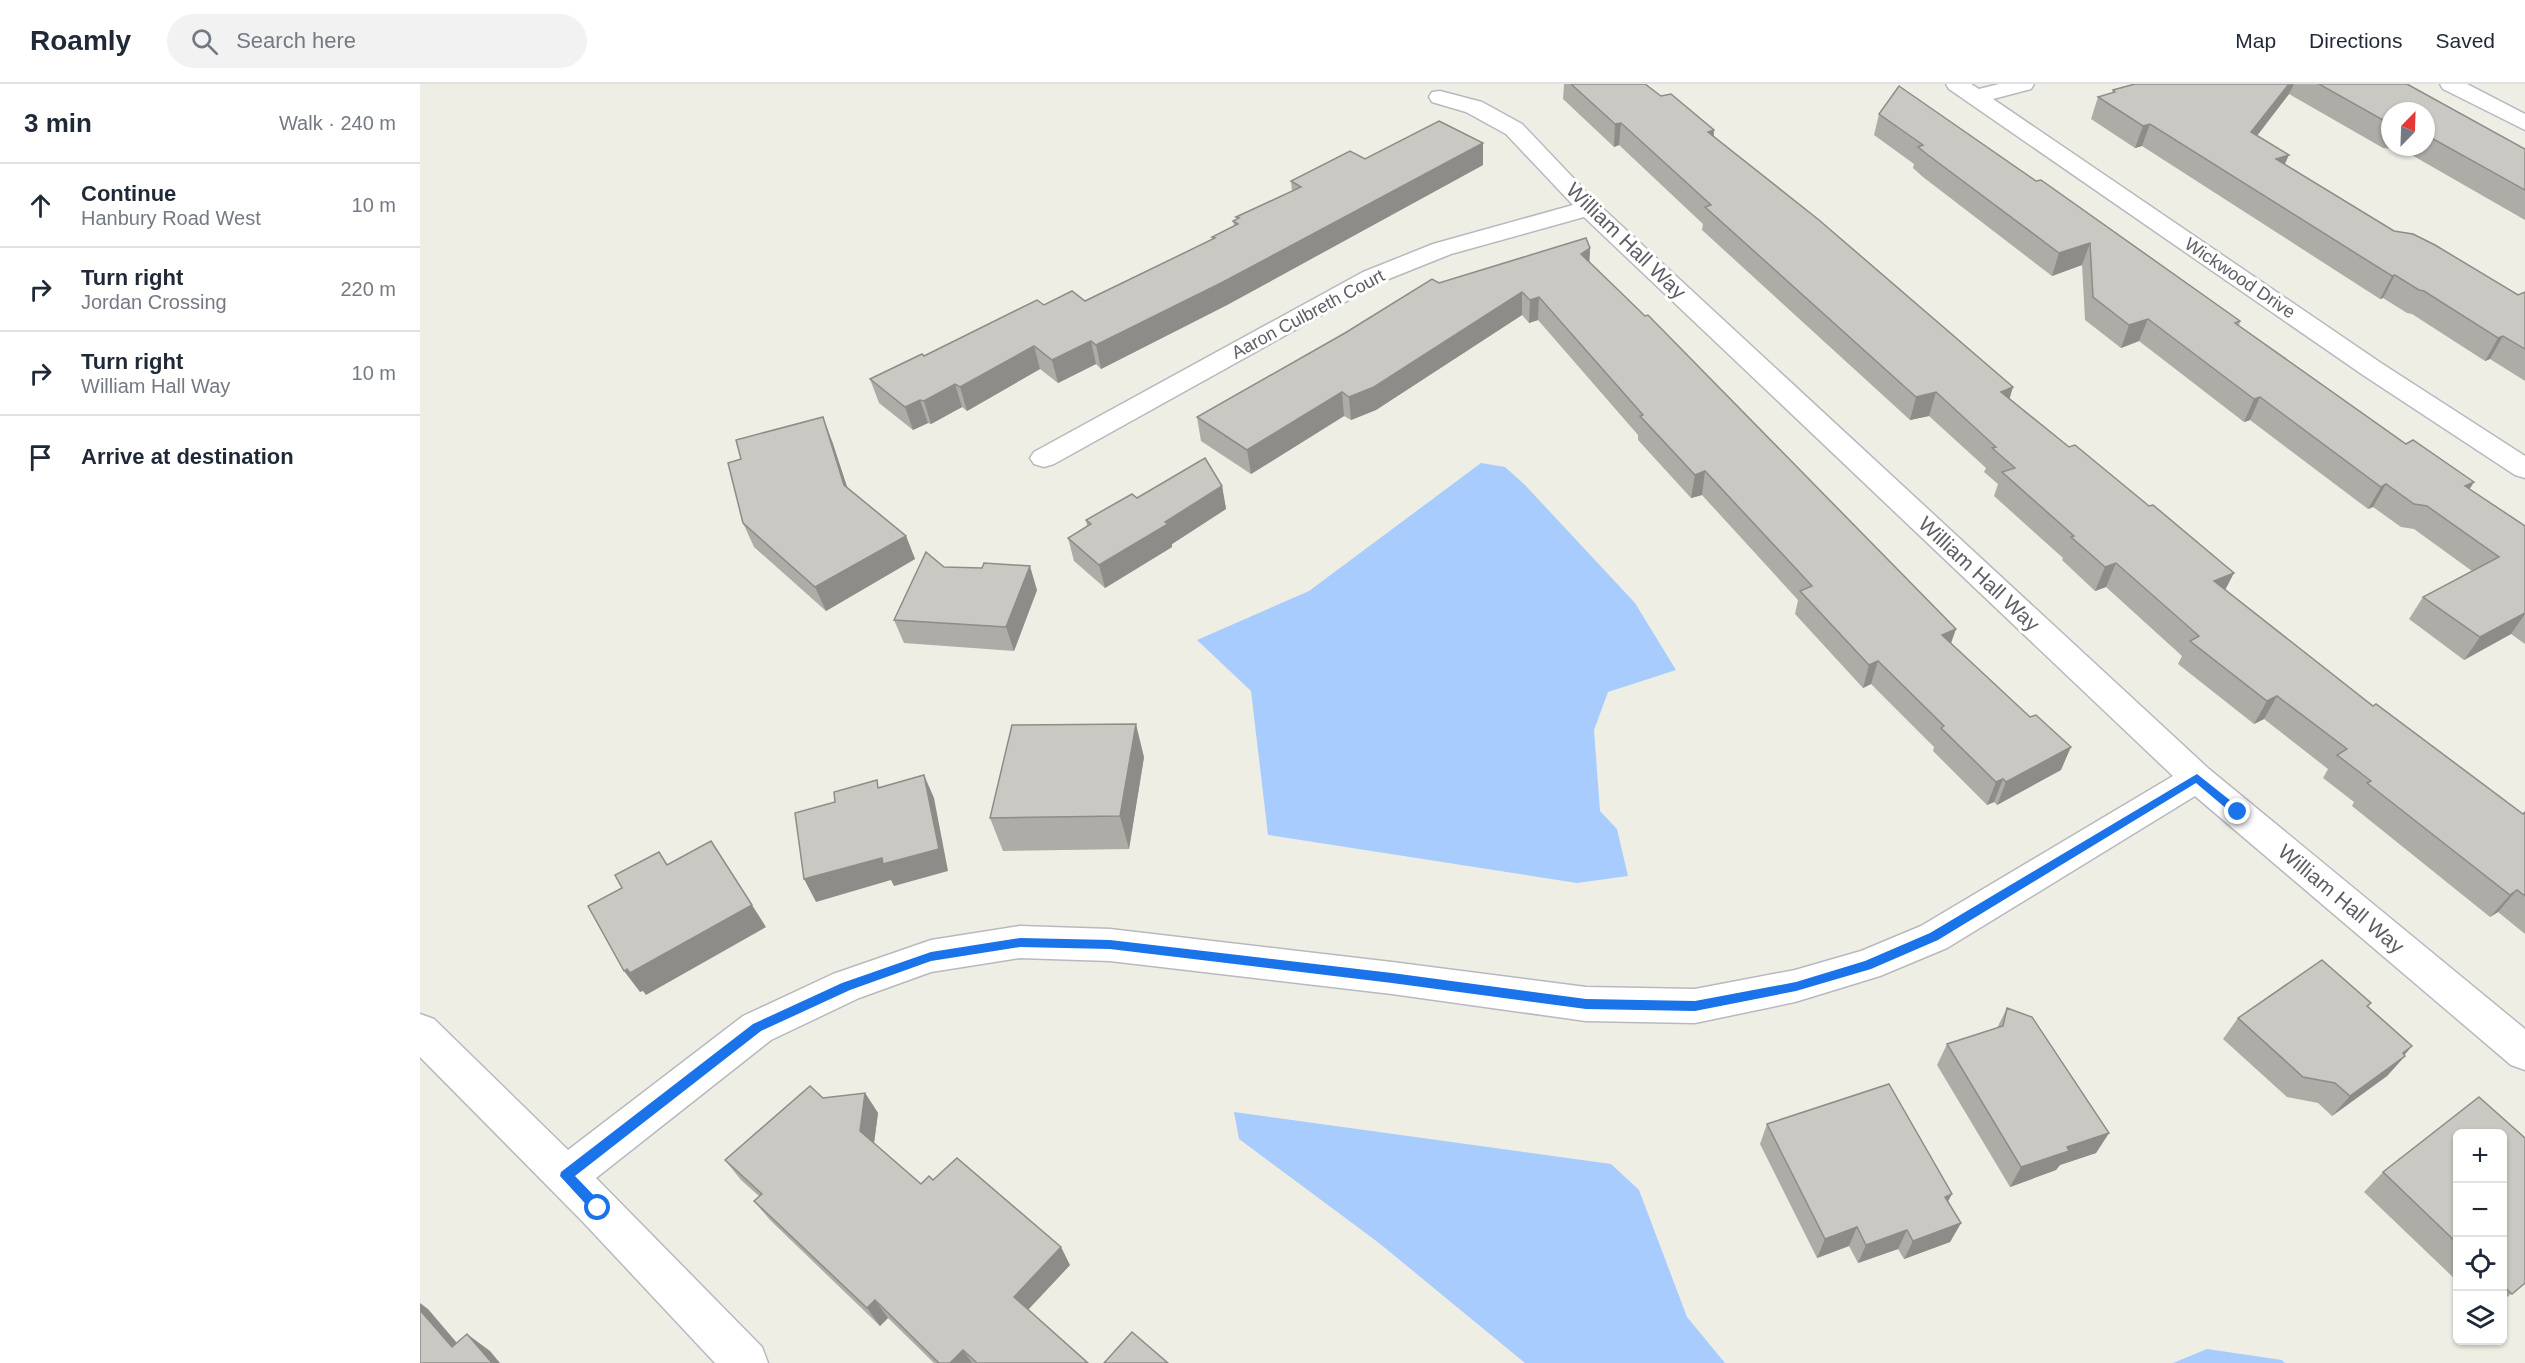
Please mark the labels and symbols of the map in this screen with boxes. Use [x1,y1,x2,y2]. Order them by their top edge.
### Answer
north arrow [2381,102,2435,156]
street label: William Hall Way [1562,178,1691,304]
street label: Wickwood Drive [2181,234,2299,322]
street label: Aaron Culbreth Court [1228,265,1388,363]
street label: William Hall Way [1914,512,2045,636]
route end [2224,798,2250,824]
street label: William Hall Way [2274,839,2409,958]
route start [584,1194,610,1220]

